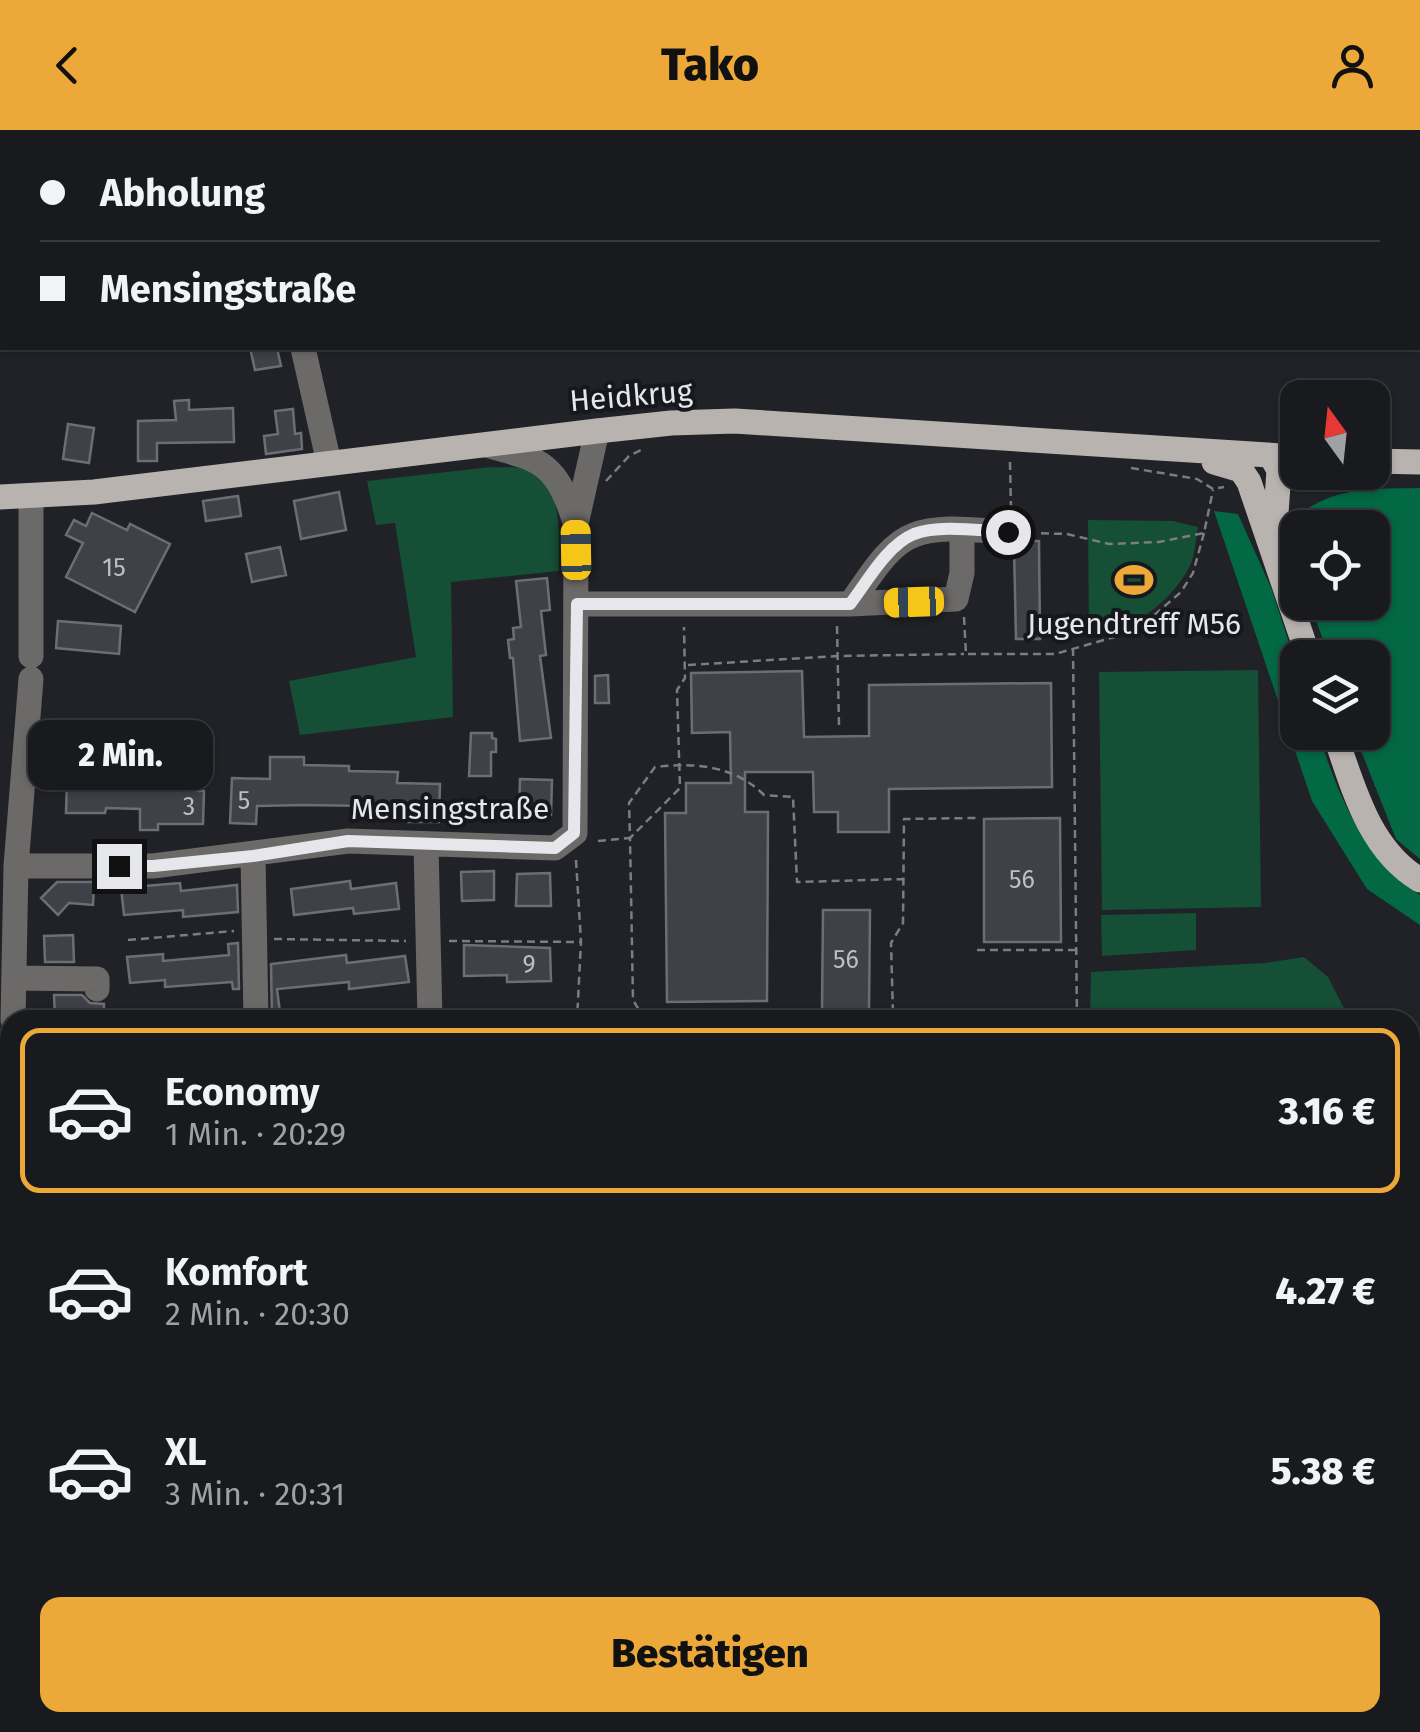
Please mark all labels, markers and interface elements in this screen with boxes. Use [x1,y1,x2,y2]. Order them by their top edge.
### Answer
icon: back [40,38,95,93]
text: Tako [661,38,759,92]
icon: person [1325,38,1380,93]
text: Abholung [100,170,265,216]
text: Mensingstraße [100,266,356,312]
street label: Heidkrug [568,373,694,419]
north arrow [1280,380,1390,490]
map controls [1280,380,1390,750]
route start [986,510,1031,555]
button: locate [1280,510,1390,620]
car [560,520,592,580]
house number: 15 [102,553,126,583]
sports icon: Jugendtreff M56 [1113,559,1155,601]
car [883,586,945,618]
place label: Jugendtreff M56 [1027,606,1241,642]
button: layers [1280,640,1390,750]
callout: 2 Min. [27,721,212,791]
text: 2 Min. [78,736,163,774]
house number: 5 [238,786,250,816]
street label: Mensingstraße [351,791,549,827]
house number: 3 [183,792,195,822]
route end [97,844,142,889]
house number: 56 [1009,865,1035,895]
house number: 56 [833,945,859,975]
house number: 9 [522,950,536,980]
icon: car [45,1066,135,1156]
text: Economy [165,1069,320,1115]
text: 3.16 € [1279,1088,1375,1134]
text: 1 Min. · 20:29 [165,1115,346,1153]
icon: car [45,1246,135,1336]
text: Komfort [165,1249,308,1295]
text: 4.27 € [1275,1268,1375,1314]
text: 2 Min. · 20:30 [165,1295,350,1333]
icon: car [45,1426,135,1516]
text: XL [165,1429,207,1475]
text: 5.38 € [1271,1448,1375,1494]
text: 3 Min. · 20:31 [165,1475,345,1513]
button: Bestätigen [40,1597,1380,1712]

